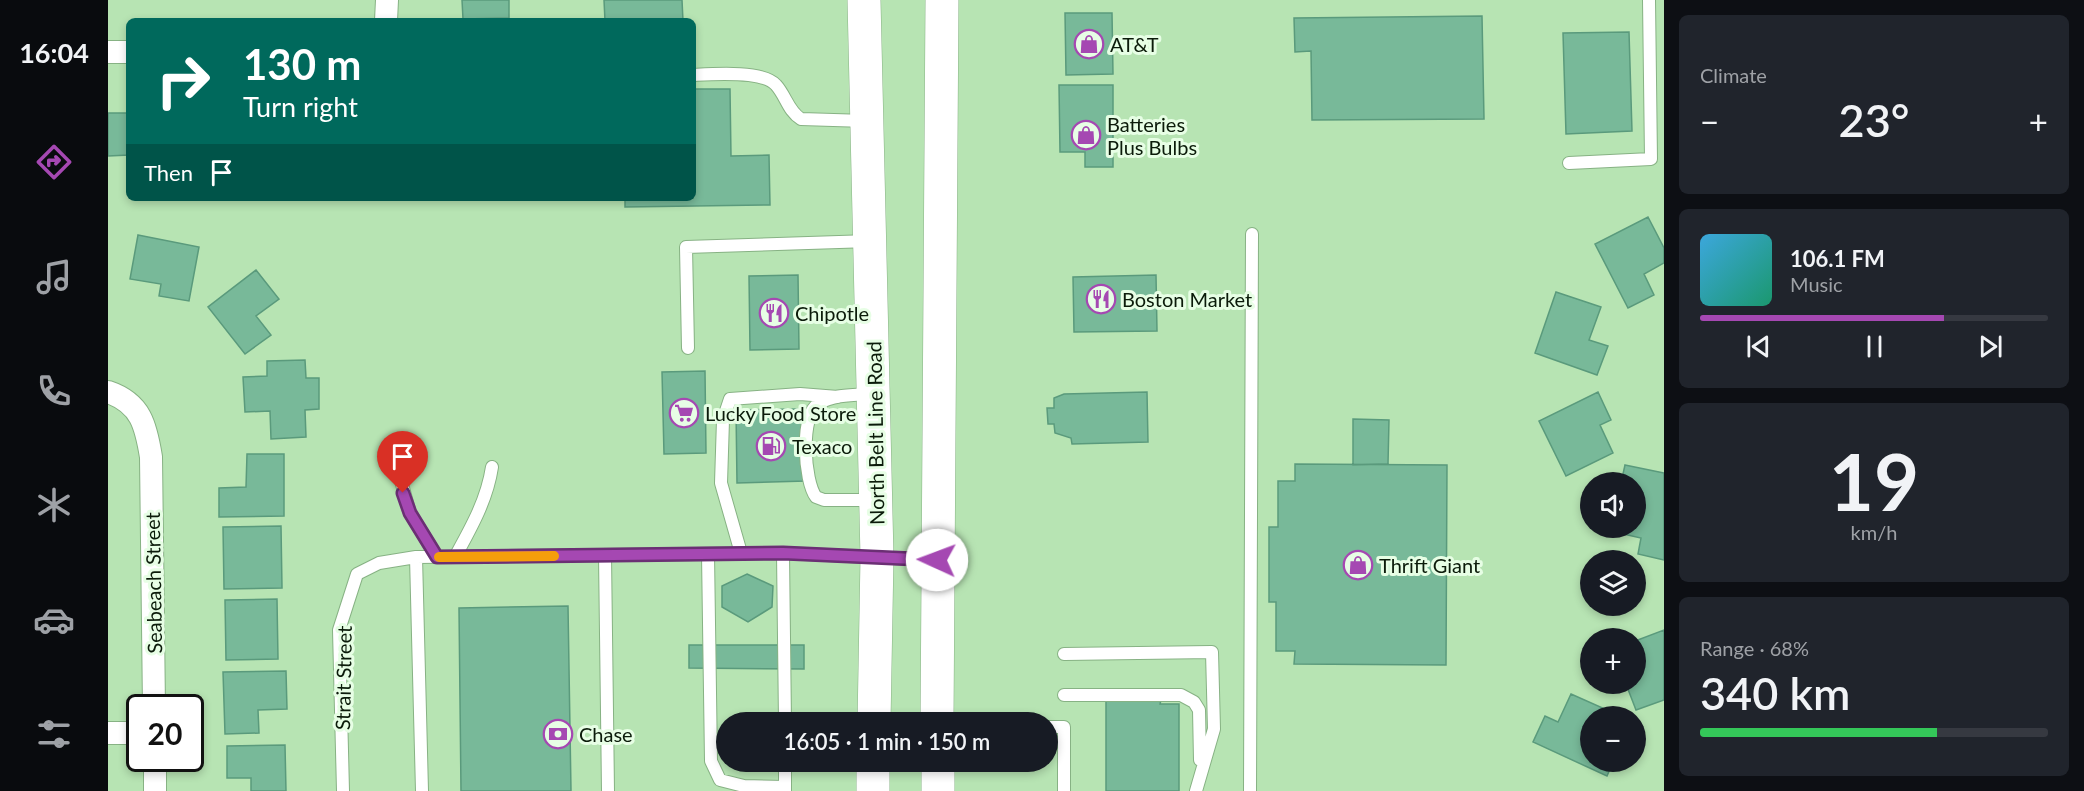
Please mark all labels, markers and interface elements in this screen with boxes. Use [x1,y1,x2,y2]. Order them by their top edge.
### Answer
shop icon: AT&T [1073,28,1105,60]
place label: AT&T [1110,32,1159,56]
text: 16:04 [19,36,89,69]
text: 130 m [243,39,361,89]
icon: right [144,42,222,120]
text: Climate [1700,63,1767,87]
text: Turn right [243,90,358,123]
text: 23° [1839,93,1909,147]
text: − [1700,101,1719,141]
text: + [2029,101,2048,141]
place label: Batteries Plus Bulbs [1107,112,1197,159]
shop icon: Batteries Plus Bulbs [1070,119,1102,151]
icon: directions [33,141,75,183]
icon: arrive [205,156,238,189]
text: Then [144,159,193,186]
text: 106.1 FM [1790,245,1885,272]
icon: music [33,256,75,298]
text: Music [1790,272,1843,296]
restaurant icon: Boston Market [1085,283,1117,315]
place label: Boston Market [1122,287,1252,311]
restaurant icon: Chipotle [758,297,790,329]
place label: Chipotle [795,301,869,325]
icon: previous [1742,330,1775,363]
icon: pause [1858,330,1891,363]
icon: next [1974,330,2007,363]
street label: North Belt Line Road [861,341,889,525]
icon: phone [33,370,75,412]
supermarket icon: Lucky Food Store [668,397,700,429]
place label: Lucky Food Store [705,401,856,425]
fuel station icon: Texaco [755,430,787,462]
pin [377,431,428,493]
place label: Texaco [792,434,852,458]
text: 19 [1829,434,1919,528]
icon: arrive [386,440,419,473]
map controls [1580,472,1646,772]
button: sound [1580,472,1646,538]
icon: climate [33,484,75,526]
street label: Seabeach Street [140,512,166,654]
text: km/h [1851,520,1897,544]
position arrow [905,528,969,592]
shop icon: Thrift Giant [1342,549,1374,581]
button: layers [1580,550,1646,616]
place label: Thrift Giant [1379,553,1480,577]
icon: car [33,599,75,641]
street label: Strait Street [330,626,356,730]
button: + [1580,628,1646,694]
text: Range · 68% [1700,636,1809,660]
text: 340 km [1700,666,1850,720]
speed limit sign: 20 [126,694,204,772]
button: − [1580,706,1646,772]
icon: filters [33,713,75,755]
bank icon: Chase [542,718,574,750]
place label: Chase [579,722,633,746]
text: 16:05 · 1 min · 150 m [784,728,990,755]

